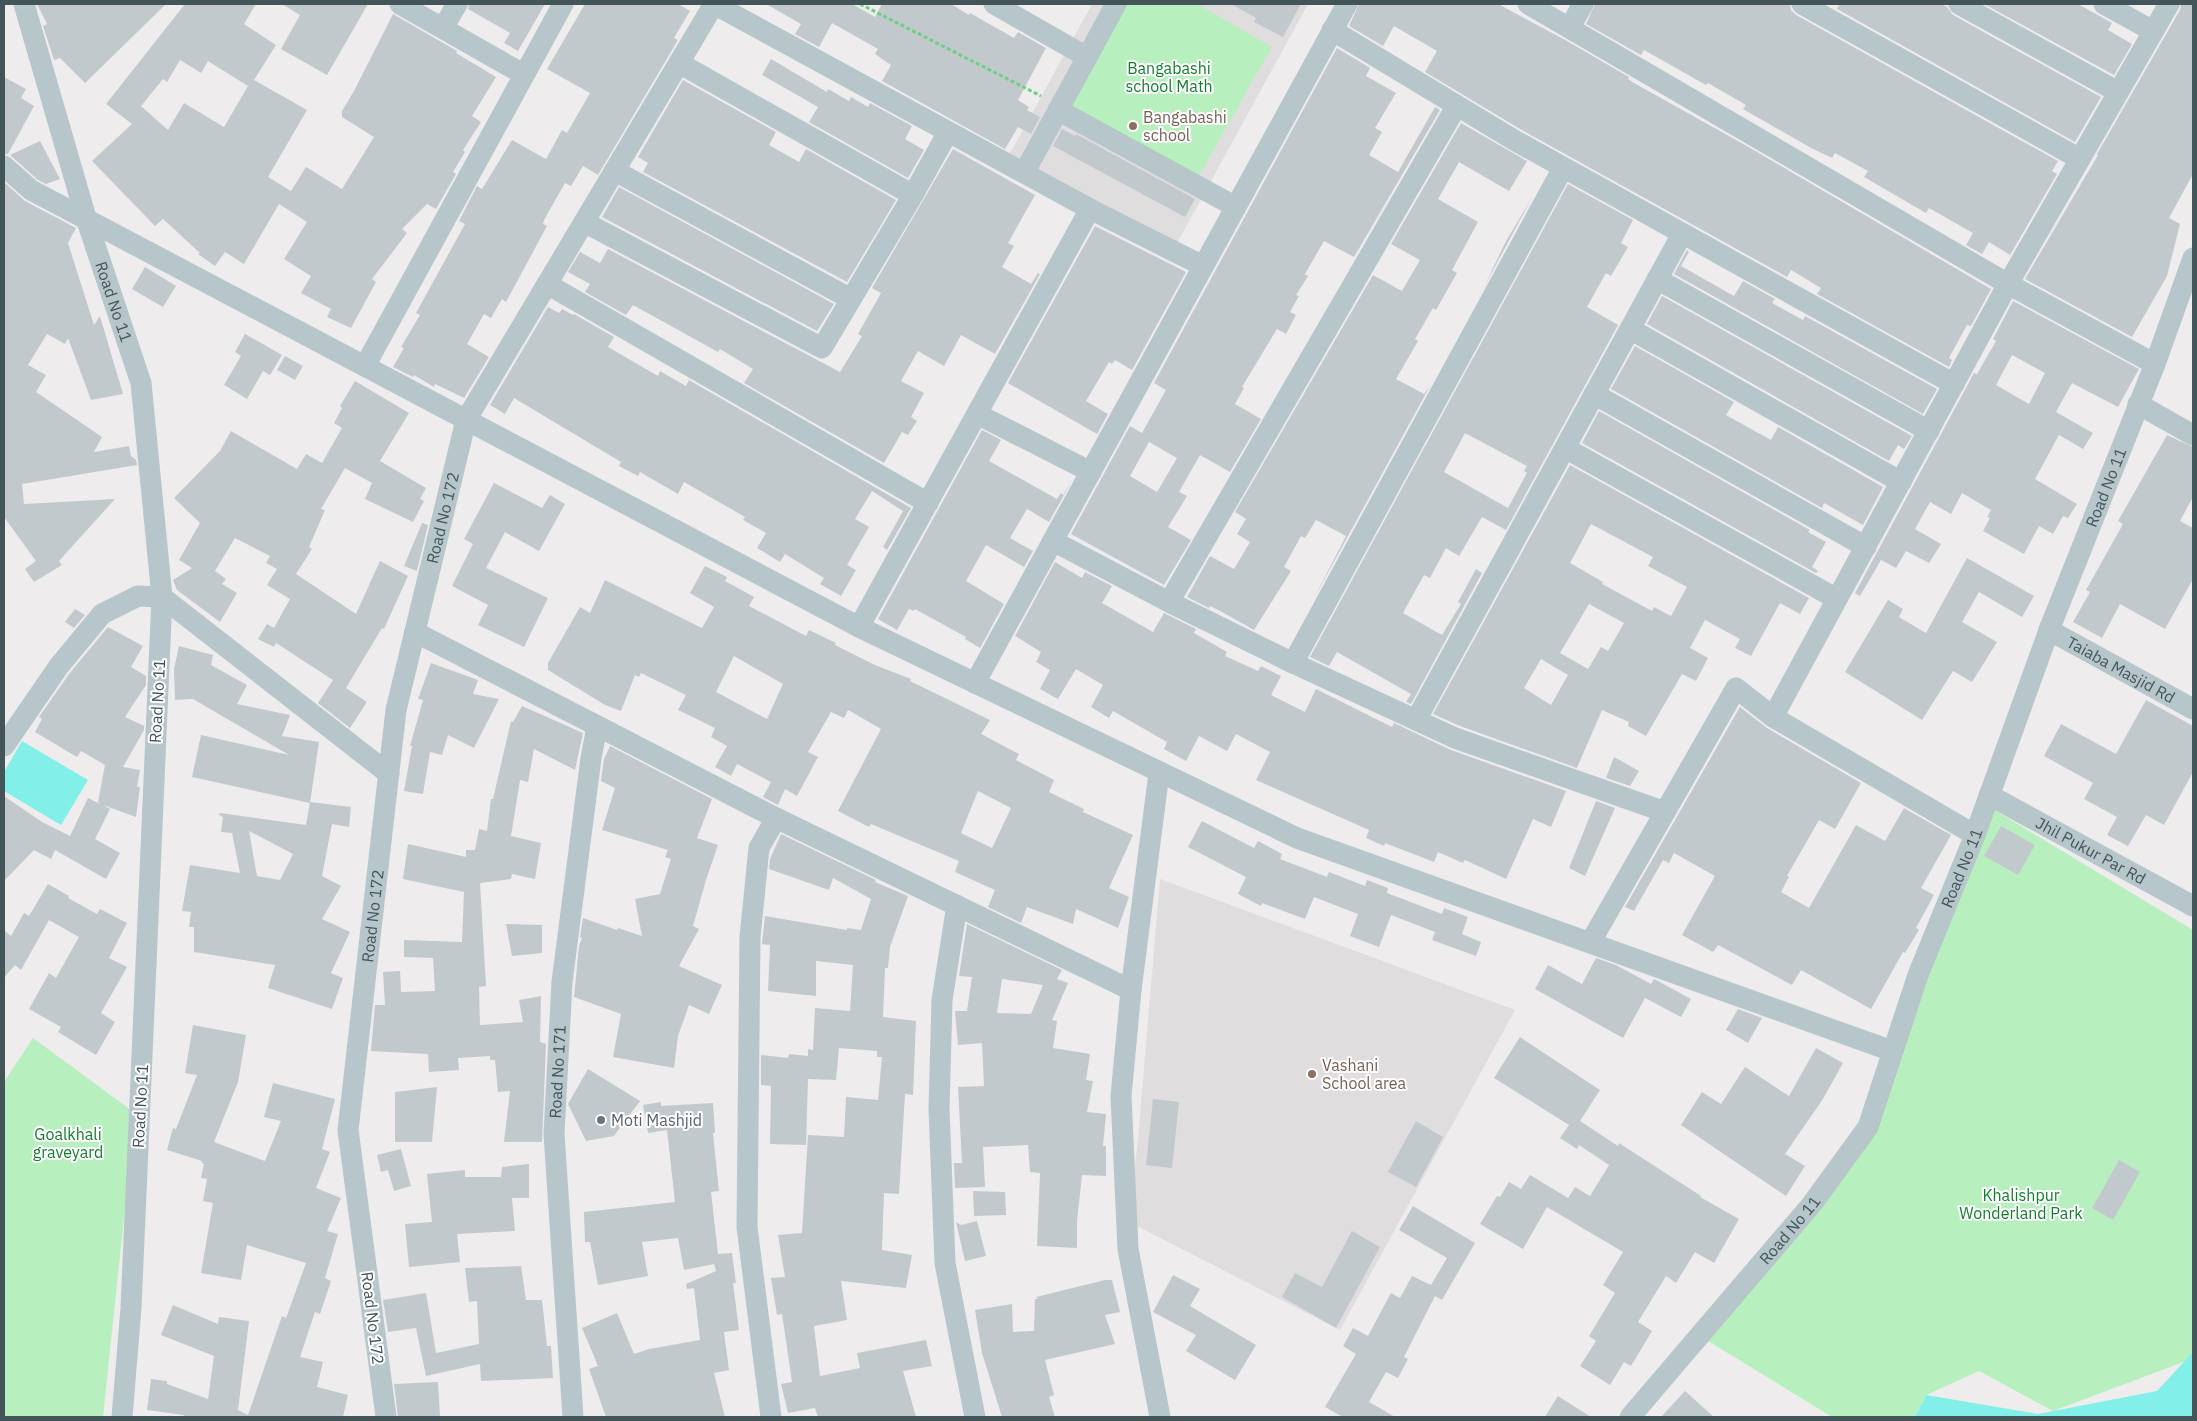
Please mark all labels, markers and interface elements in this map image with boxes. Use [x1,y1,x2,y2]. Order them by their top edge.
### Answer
park label: Bangabashi school Math [1125,58,1213,96]
place label: Bangabashi school [1143,107,1227,145]
marker: Bangabashi school [1127,120,1139,132]
street label: Road No 11 [91,259,137,345]
street label: Road No 11 [2081,445,2131,530]
street label: Road No 172 [422,470,463,566]
street label: Taiaba Masjid Rd [2063,632,2179,707]
street label: Road No 11 [145,659,169,743]
street label: Jhil Pukur Par Rd [2032,812,2149,888]
street label: Road No 11 [1937,826,1987,911]
street label: Road No 172 [357,868,388,963]
street label: Road No 171 [545,1025,570,1119]
place label: Vashani School area [1322,1055,1407,1093]
street label: Road No 11 [128,1064,152,1148]
marker: Vashani School area [1306,1068,1318,1080]
place label: Moti Mashjid [611,1110,702,1130]
marker: Moti Mashjid [595,1114,607,1126]
park label: Goalkhali graveyard [33,1124,103,1162]
park label: Khalishpur Wonderland Park [1959,1185,2083,1223]
street label: Road No 11 [1755,1192,1825,1268]
street label: Road No 172 [357,1270,389,1366]

